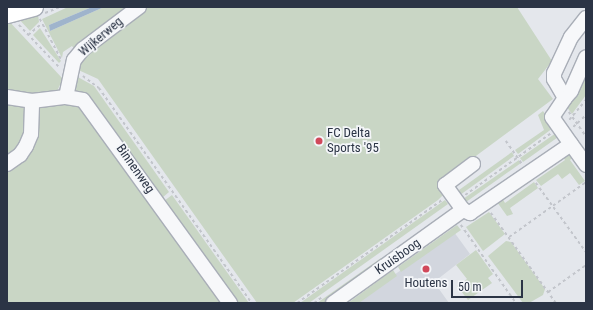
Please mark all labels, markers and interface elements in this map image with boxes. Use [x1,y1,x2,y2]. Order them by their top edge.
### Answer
street label: Wijkerweg [76,14,126,60]
place label: FC Delta Sports '95 [327,126,379,157]
marker: FC Delta Sports '95 [314,136,324,146]
street label: Binnenweg [113,142,157,196]
street label: Kruisboog [372,236,424,278]
marker: Houtens [421,264,431,274]
scale bar [453,272,525,298]
place label: Houtens [404,275,448,291]
text: 50 m [458,280,482,294]

